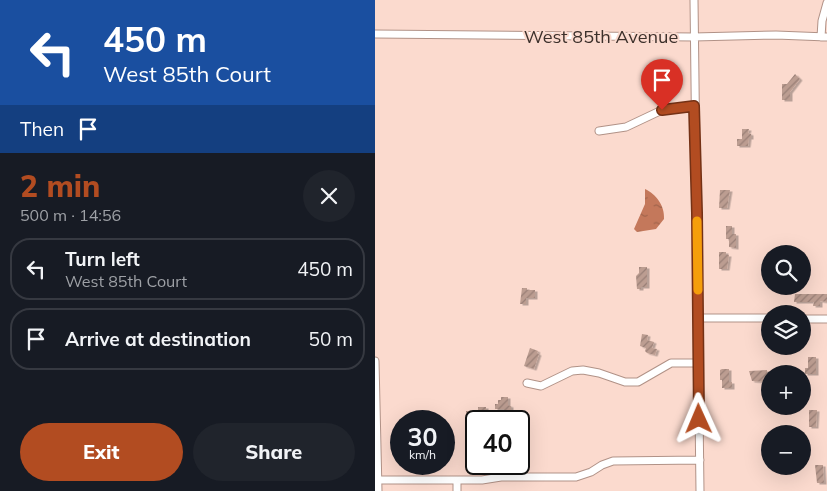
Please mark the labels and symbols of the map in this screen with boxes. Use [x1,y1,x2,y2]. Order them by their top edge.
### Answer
street label: West 85th Avenue [524,25,678,48]
pin [641,59,683,110]
position arrow [672,392,724,444]
speed limit sign: 40 [465,410,530,475]

